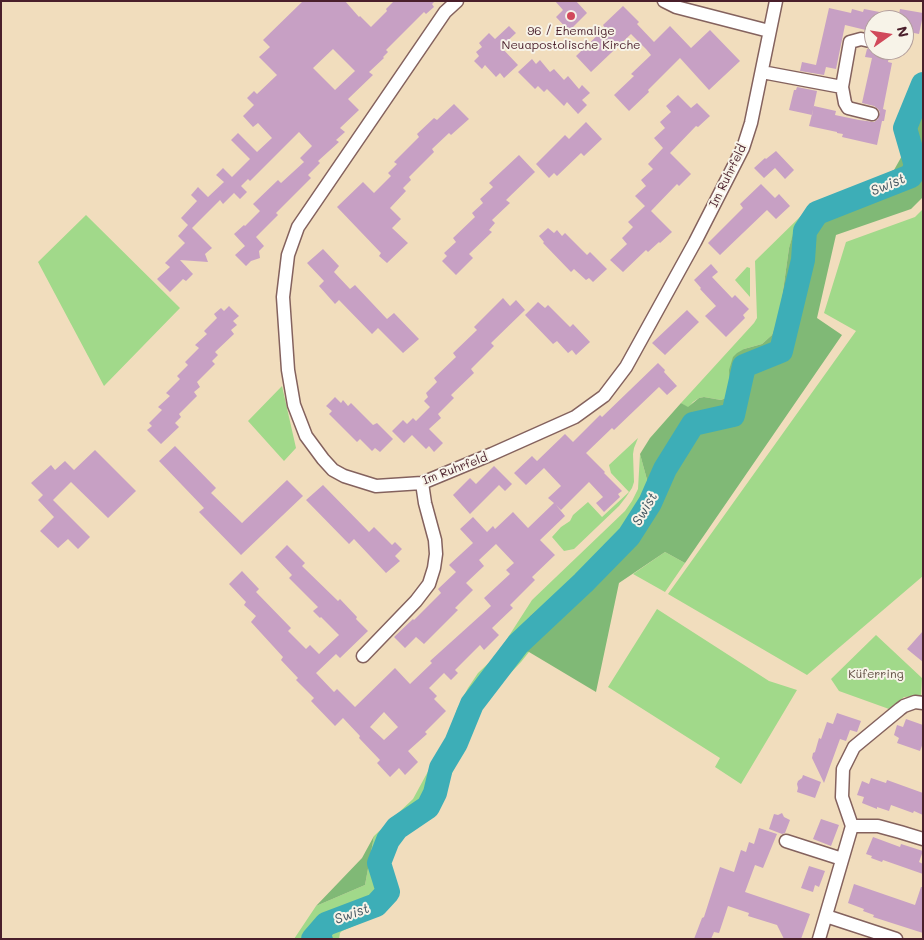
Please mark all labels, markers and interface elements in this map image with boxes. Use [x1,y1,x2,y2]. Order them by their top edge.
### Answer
marker: 96 / Ehemalige Neuapostolische Kirche [565,10,577,22]
north arrow [864,10,914,60]
place label: 96 / Ehemalige Neuapostolische Kirche [502,24,640,52]
text: N [893,24,914,39]
street label: Im Ruhrfeld [707,142,749,210]
water label: Swist [868,170,908,200]
street label: Im Ruhrfeld [420,450,490,488]
water label: Swist [629,489,661,529]
park label: Küferring [848,667,904,681]
water label: Swist [332,900,372,928]

